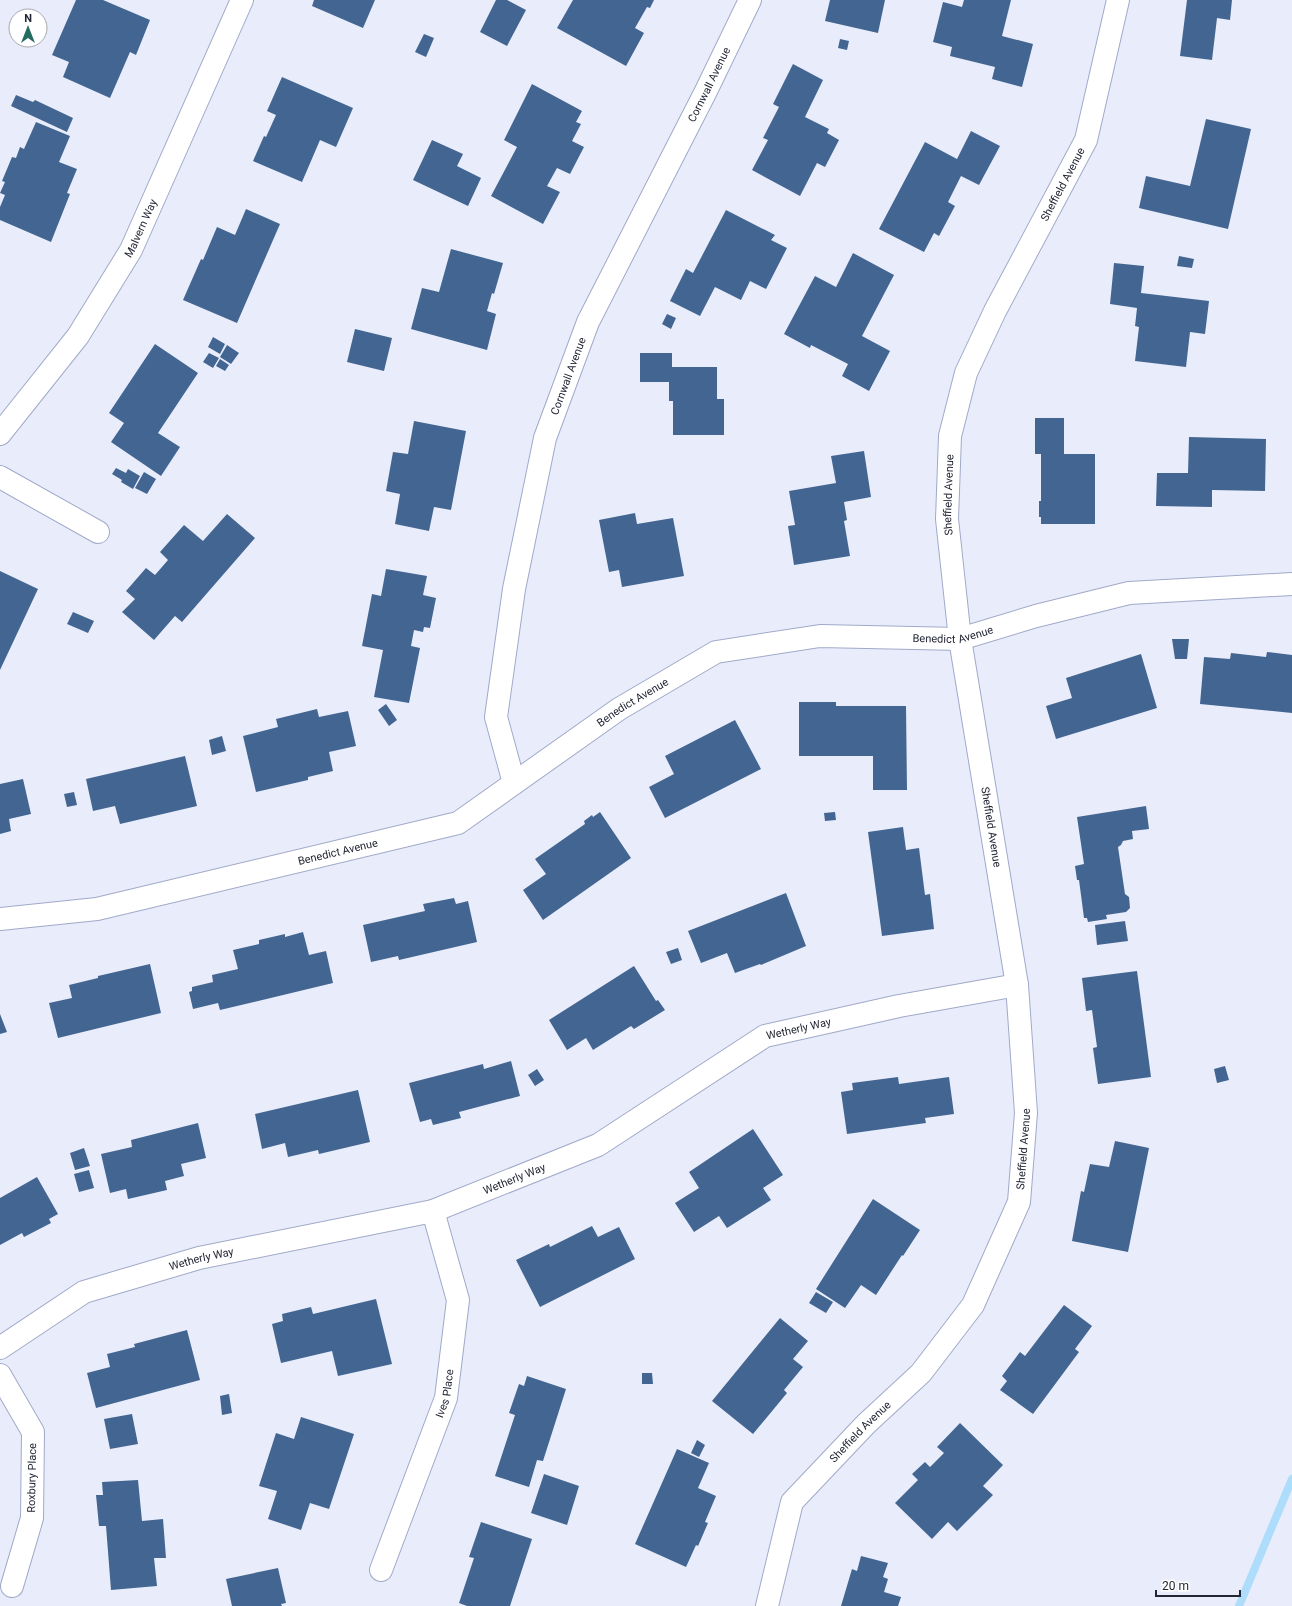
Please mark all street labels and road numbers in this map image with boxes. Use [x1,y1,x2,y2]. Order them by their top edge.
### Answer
street label: Cornwall Avenue [685,45,733,124]
street label: Sheffield Avenue [1038,145,1087,223]
street label: Malvern Way [121,196,160,260]
street label: Cornwall Avenue [548,335,588,416]
street label: Sheffield Avenue [940,454,956,536]
street label: Benedict Avenue [912,623,995,646]
street label: Benedict Avenue [594,675,671,729]
street label: Sheffield Avenue [978,786,1004,868]
street label: Benedict Avenue [297,836,379,867]
street label: Wetherly Way [765,1015,833,1042]
street label: Sheffield Avenue [1013,1108,1033,1190]
street label: Wetherly Way [481,1160,548,1197]
street label: Wetherly Way [168,1245,236,1273]
street label: Ives Place [433,1368,456,1420]
street label: Sheffield Avenue [827,1398,893,1465]
street label: Roxbury Place [25,1443,39,1513]

